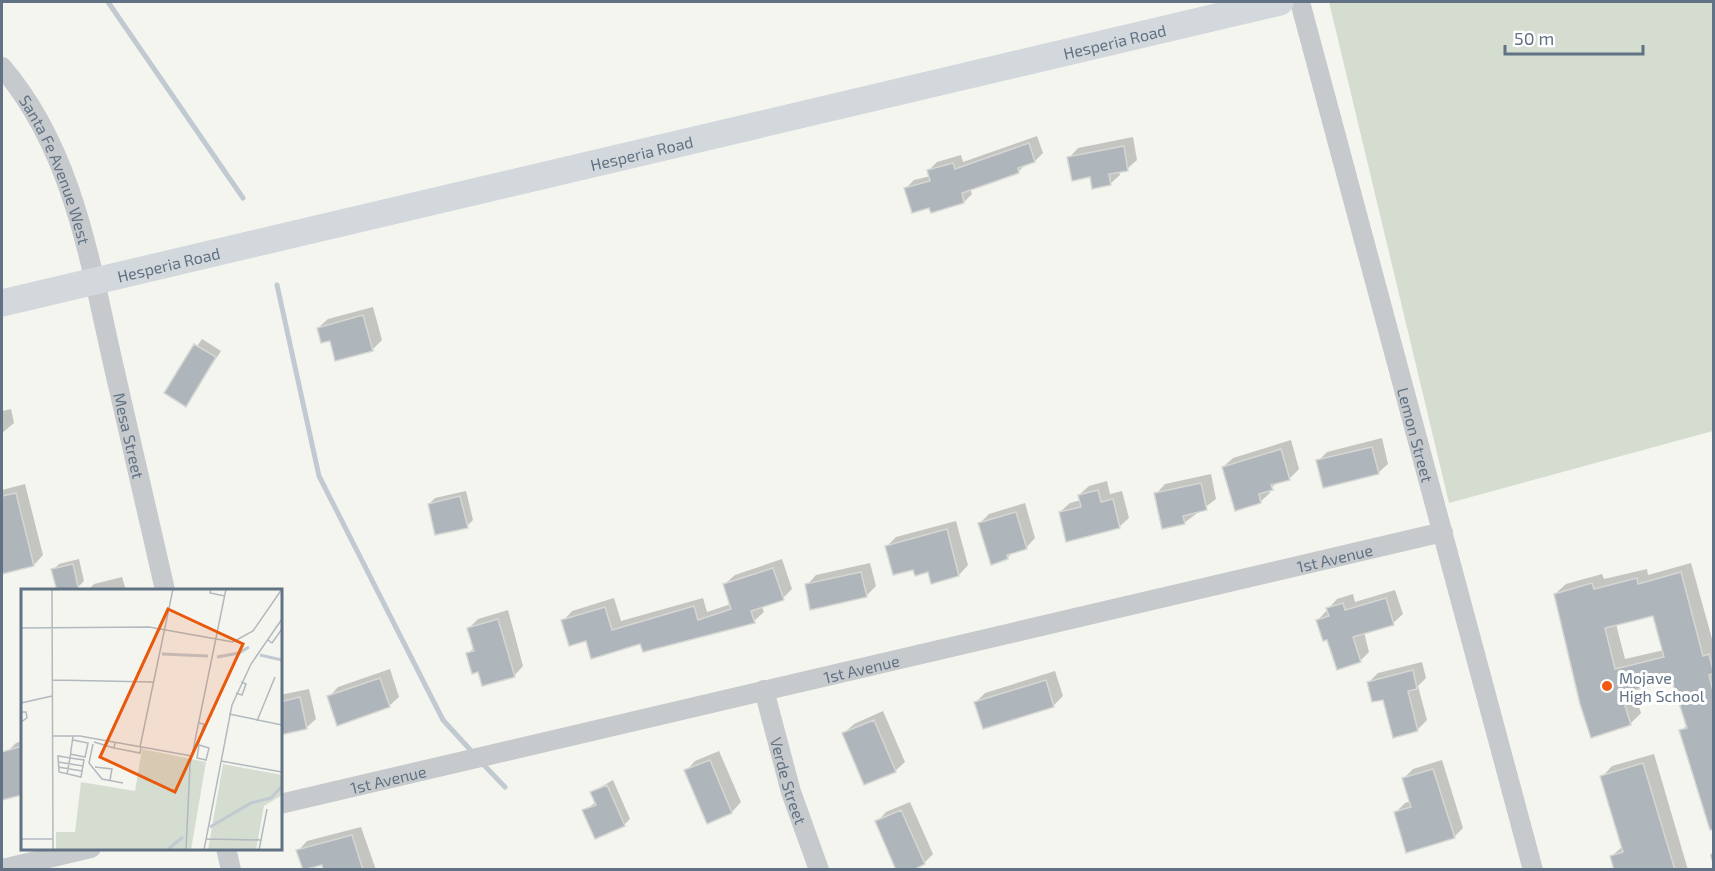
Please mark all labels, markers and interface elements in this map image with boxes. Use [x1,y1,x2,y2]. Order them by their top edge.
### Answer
scale bar [1505,18,1643,56]
street label: Hesperia Road [1061,20,1168,62]
text: 50 m [1514,27,1554,49]
street label: Santa Fe Avenue West [16,91,95,246]
street label: Hesperia Road [588,131,695,174]
street label: Hesperia Road [115,243,222,285]
street label: Lemon Street [1394,385,1438,484]
street label: Mesa Street [111,391,149,480]
street label: 1st Avenue [1295,539,1374,575]
inset map [21,589,282,850]
street label: 1st Avenue [821,650,901,686]
place label: Mojave High School [1619,668,1705,705]
marker: Mojave High School [1600,679,1614,693]
street label: Verde Street [767,735,811,827]
street label: 1st Avenue [348,761,428,797]

